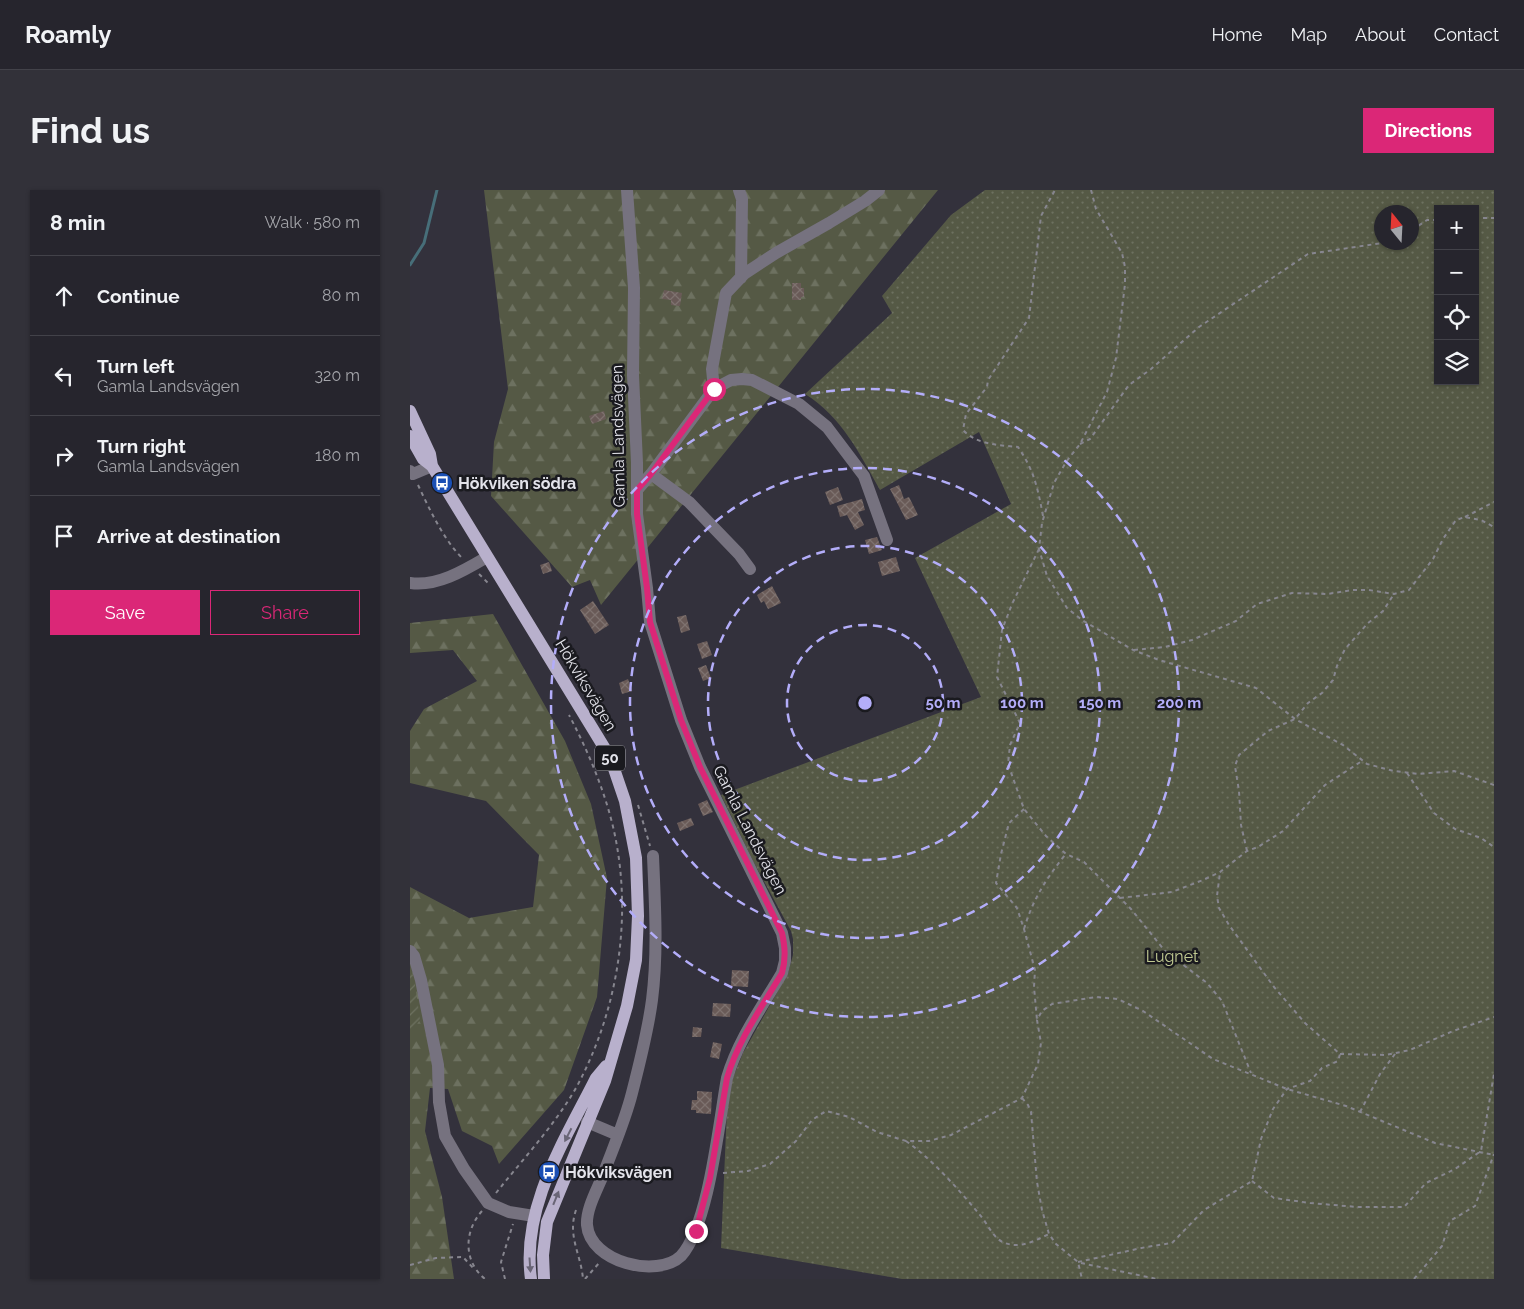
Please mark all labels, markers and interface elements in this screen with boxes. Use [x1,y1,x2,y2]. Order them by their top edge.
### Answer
text: Roamly [25,20,111,49]
text: Home [1211,24,1262,45]
text: Map [1290,24,1327,45]
text: About [1355,24,1406,45]
text: Contact [1434,24,1499,45]
button: Directions [1363,108,1494,153]
text: Find us [30,110,150,151]
north arrow [1374,205,1419,250]
map controls [1434,205,1479,385]
button: + [1434,205,1479,250]
text: 8 min [50,210,105,235]
text: Walk · 580 m [265,213,360,232]
button: − [1434,250,1479,295]
icon: ahead [50,282,78,310]
text: Continue [97,285,180,307]
text: 80 m [322,286,360,305]
button: locate [1434,295,1479,340]
button: layers [1434,340,1479,385]
text: Turn left [97,355,174,377]
icon: left [50,362,78,390]
street label: Gamla Landsvägen [607,365,629,507]
text: 320 m [315,366,360,385]
text: Gamla Landsvägen [97,377,240,396]
route start [703,378,726,401]
text: Turn right [97,435,186,457]
icon: right [50,442,78,470]
text: 180 m [315,446,360,465]
text: Gamla Landsvägen [97,457,240,476]
bus stop icon: Hökviken södra [430,471,454,495]
place label: Hökviken södra [458,474,576,493]
icon: arrive [50,522,78,550]
text: Arrive at destination [97,525,281,547]
button: Save [50,590,200,635]
button: Share [210,590,360,635]
street label: Hökviksvägen [551,636,621,734]
centre of rings [856,694,874,712]
text: 50 m [925,694,961,712]
text: 100 m [1000,694,1044,712]
text: 150 m [1079,694,1121,712]
text: 200 m [1157,694,1201,712]
road number: 50 [595,746,625,770]
street label: Gamla Landsvägen [709,762,791,898]
park label: Lugnet [1146,947,1199,966]
one-way arrow [564,1127,572,1142]
bus stop icon: Hökviksvägen [537,1160,561,1184]
place label: Hökviksvägen [565,1163,672,1182]
one-way arrow [553,1191,561,1205]
route end [685,1220,708,1243]
one-way arrow [526,1257,534,1273]

